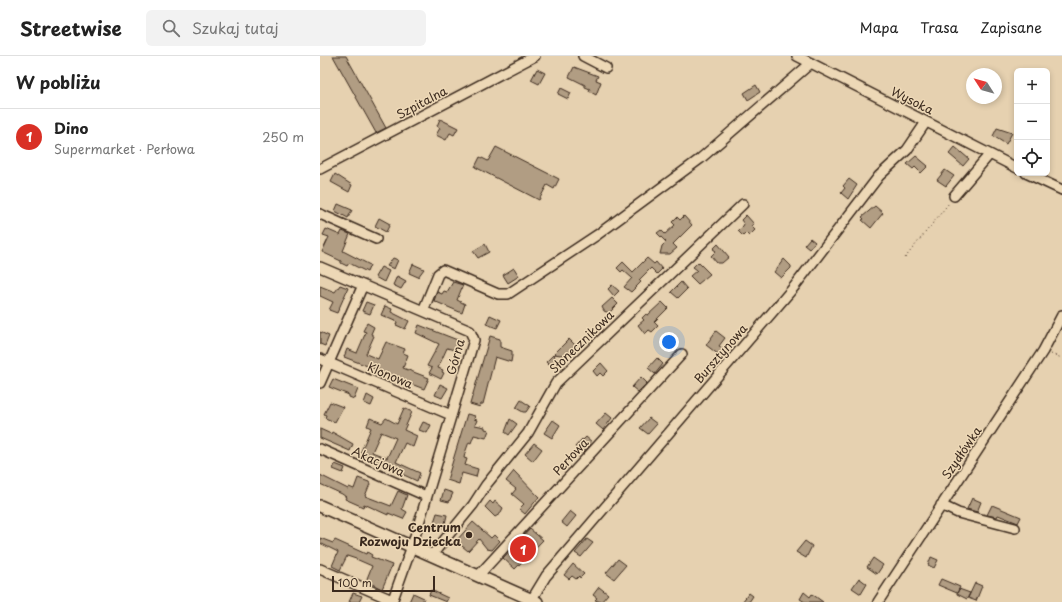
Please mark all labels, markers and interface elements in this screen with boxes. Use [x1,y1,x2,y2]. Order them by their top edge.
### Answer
search box [146,10,426,46]
text: Streetwise [20,14,122,42]
text: Szukaj tutaj [192,16,278,39]
icon: search [160,17,182,39]
text: Mapa [860,17,898,38]
text: Trasa [920,17,958,38]
text: Zapisane [980,17,1042,38]
north arrow [966,68,1002,104]
map controls [1014,68,1050,176]
button: + [1014,68,1050,104]
text: W pobliżu [16,69,101,95]
street label: Szpitalna [393,81,450,123]
street label: Wysoka [888,82,937,119]
button: − [1014,104,1050,140]
text: Dino [54,116,88,139]
text: 1 [26,127,32,146]
text: 250 m [262,127,304,146]
text: Supermarket · Perłowa [54,139,195,158]
button: locate [1014,140,1050,176]
street label: Słonecznikowa [545,305,618,377]
street label: Bursztynowa [689,319,751,387]
your location [659,332,679,352]
street label: Górna [441,336,469,377]
street label: Klonowa [365,357,416,393]
street label: Szydłówka [937,422,986,482]
street label: Perłowa [548,433,593,479]
street label: Akacjowa [349,441,408,481]
place label: Centrum Rozwoju Dziecka [359,518,461,550]
marker: Centrum Rozwoju Dziecka [464,530,474,540]
pin: 1 [510,534,536,564]
scale bar [332,574,435,593]
text: 100 m [338,574,372,591]

